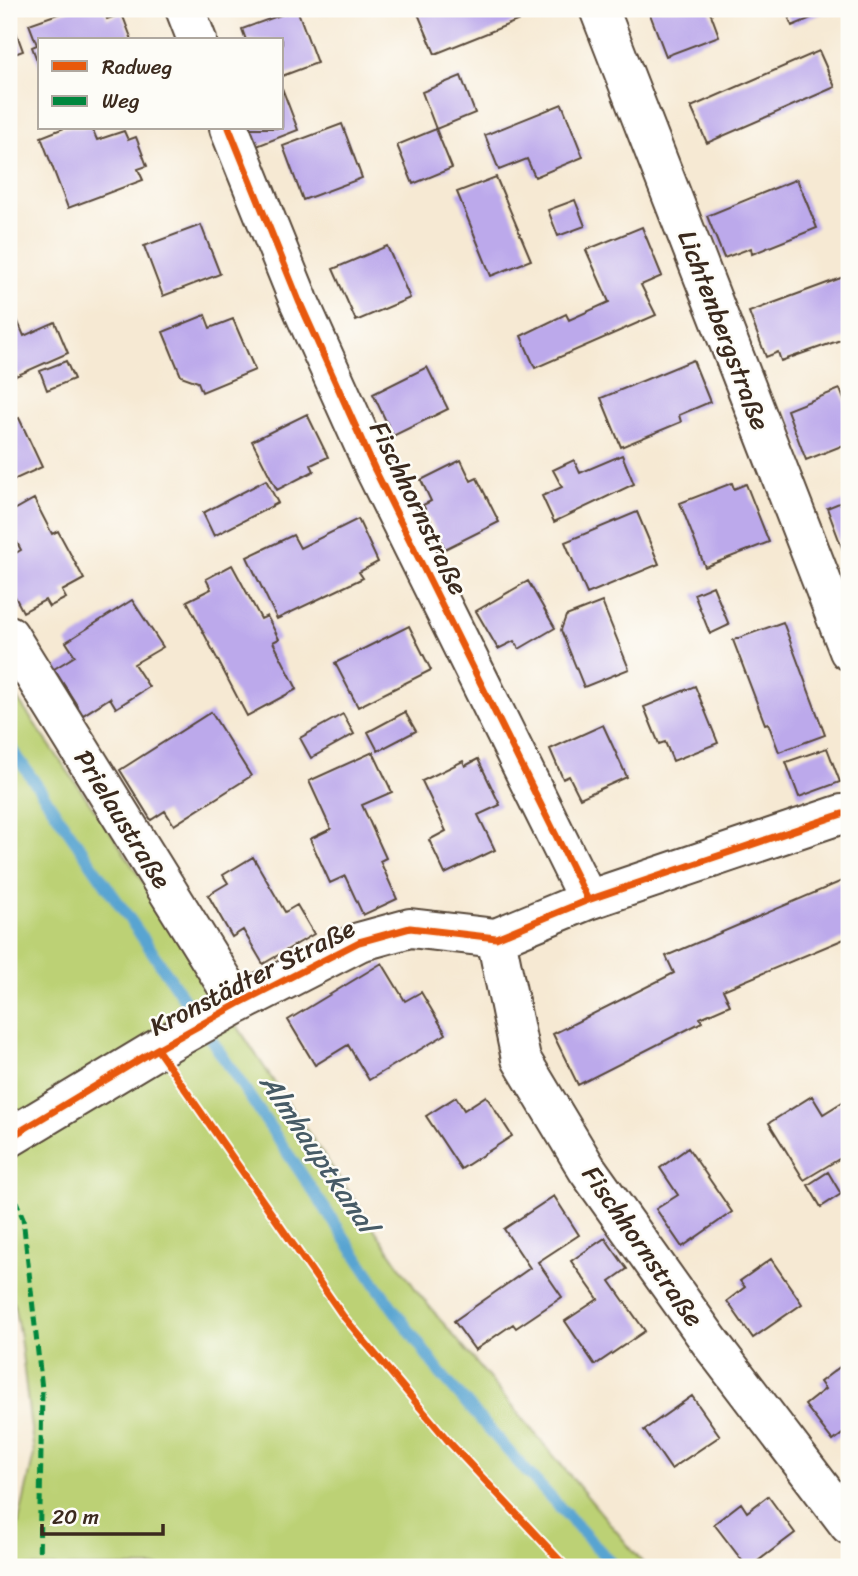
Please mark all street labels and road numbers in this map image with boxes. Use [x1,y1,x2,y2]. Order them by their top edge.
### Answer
street label: Lichtenbergstraße [665,223,783,437]
street label: Fischhornstraße [357,413,481,603]
street label: Prielaustraße [62,740,185,898]
street label: Kronstädter Straße [141,905,363,1049]
street label: Fischhornstraße [570,1155,716,1337]

